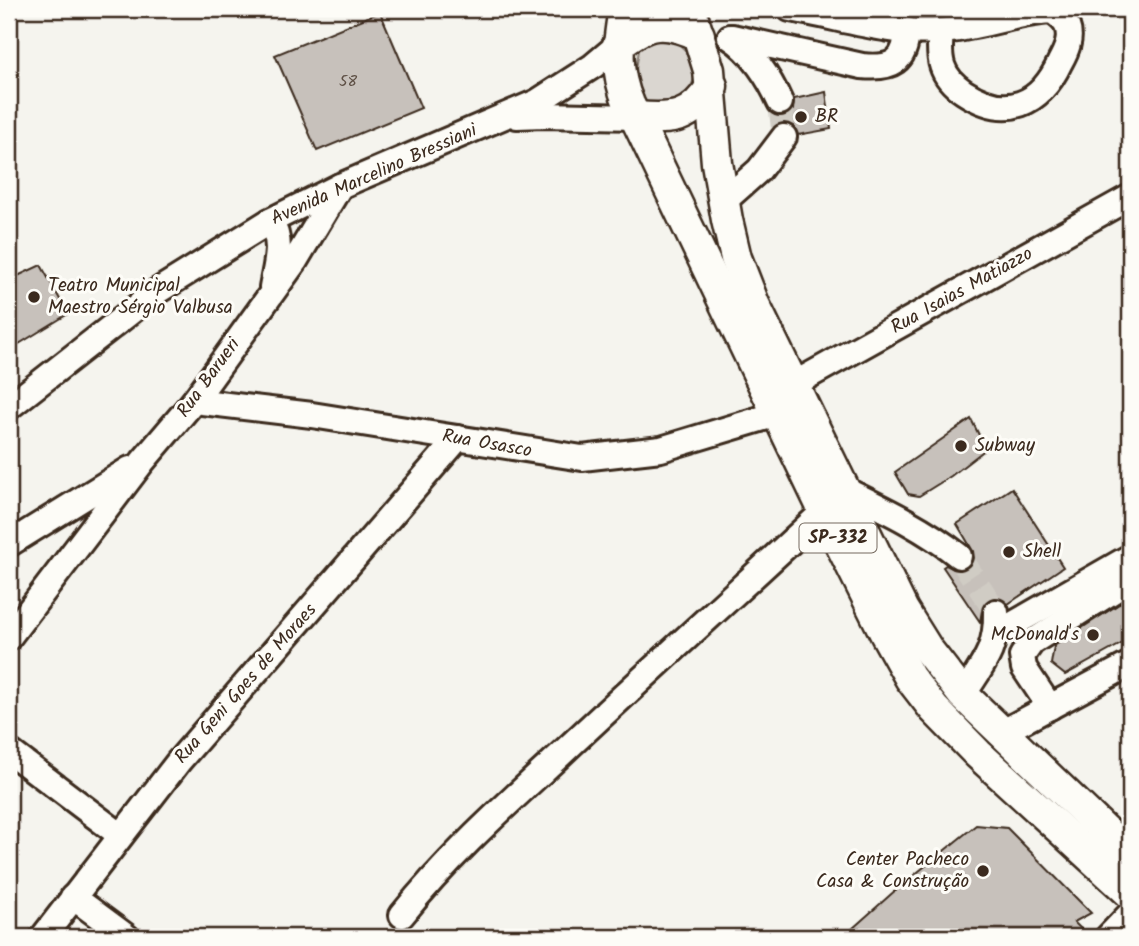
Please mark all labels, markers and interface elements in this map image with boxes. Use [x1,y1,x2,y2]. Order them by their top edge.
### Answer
house number: 58 [339,69,357,94]
place label: BR [815,102,838,132]
marker: BR [793,109,809,125]
street label: Avenida Marcelino Bressiani [266,115,483,234]
street label: Rua Isaias Matiazzo [885,239,1039,343]
place label: Teatro Municipal Maestro Sérgio Valbusa [48,271,233,323]
marker: Teatro Municipal Maestro Sérgio Valbusa [26,289,42,305]
street label: Rua Barueri [170,331,249,424]
street label: Rua Osasco [440,421,534,467]
place label: Subway [975,431,1036,461]
marker: Subway [953,438,969,454]
road number: SP-332 [800,524,876,552]
place label: Shell [1023,537,1061,567]
marker: Shell [1001,544,1017,560]
street label: Rua Geni Goes de Moraes [168,597,324,771]
place label: McDonald's [991,620,1079,650]
marker: McDonald's [1085,627,1101,643]
place label: Center Pacheco Casa & Construção [816,845,969,897]
marker: Center Pacheco Casa & Construção [975,863,991,879]

